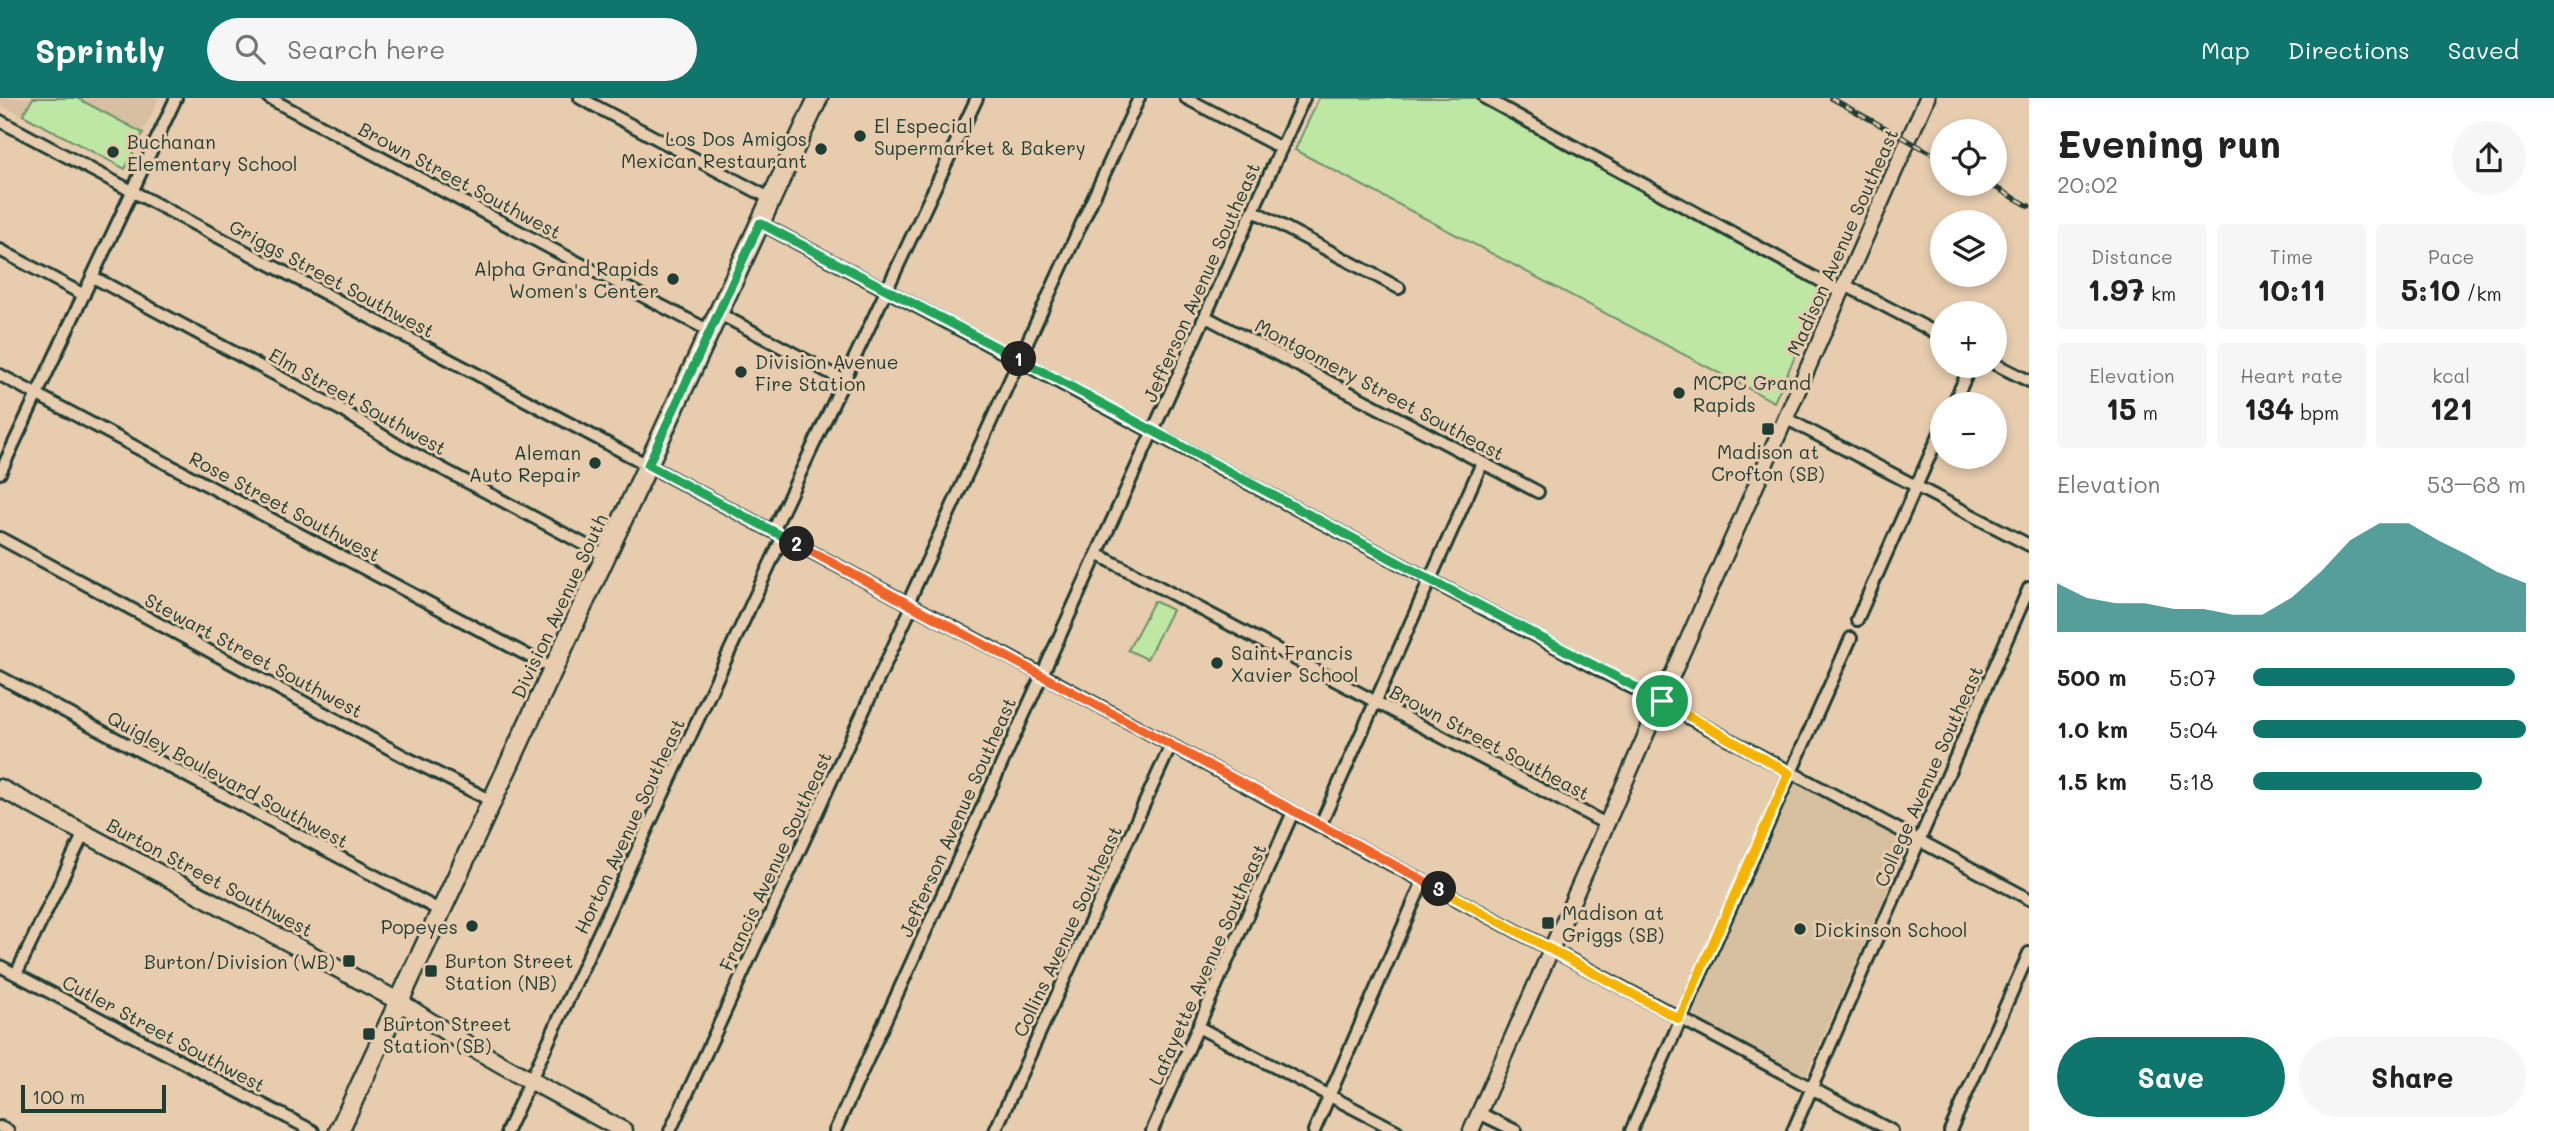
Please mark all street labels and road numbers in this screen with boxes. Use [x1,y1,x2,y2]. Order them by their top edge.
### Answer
street label: Brown Street Southwest [354,116,566,244]
street label: Madison Avenue Southeast [1780,124,1904,360]
street label: Jefferson Avenue Southeast [1137,158,1265,406]
street label: Griggs Street Southwest [225,213,439,343]
street label: Montgomery Street Southeast [1251,312,1509,466]
street label: Elm Street Southwest [265,342,451,460]
street label: Rose Street Southwest [185,445,385,567]
street label: Division Avenue South [505,510,613,702]
street label: Stewart Street Southwest [141,587,367,723]
street label: College Avenue Southeast [1868,662,1988,890]
street label: Brown Street Southeast [1386,679,1594,805]
street label: Jefferson Avenue Southeast [893,693,1021,941]
street label: Quigley Boulevard Southwest [103,705,353,853]
street label: Horton Avenue Southeast [568,714,690,938]
street label: Francis Avenue Southeast [713,747,837,975]
street label: Burton Street Southwest [103,812,317,942]
street label: Collins Avenue Southeast [1007,821,1127,1041]
street label: Lafayette Avenue Southeast [1142,839,1272,1089]
street label: Cutler Street Southwest [58,969,270,1097]

